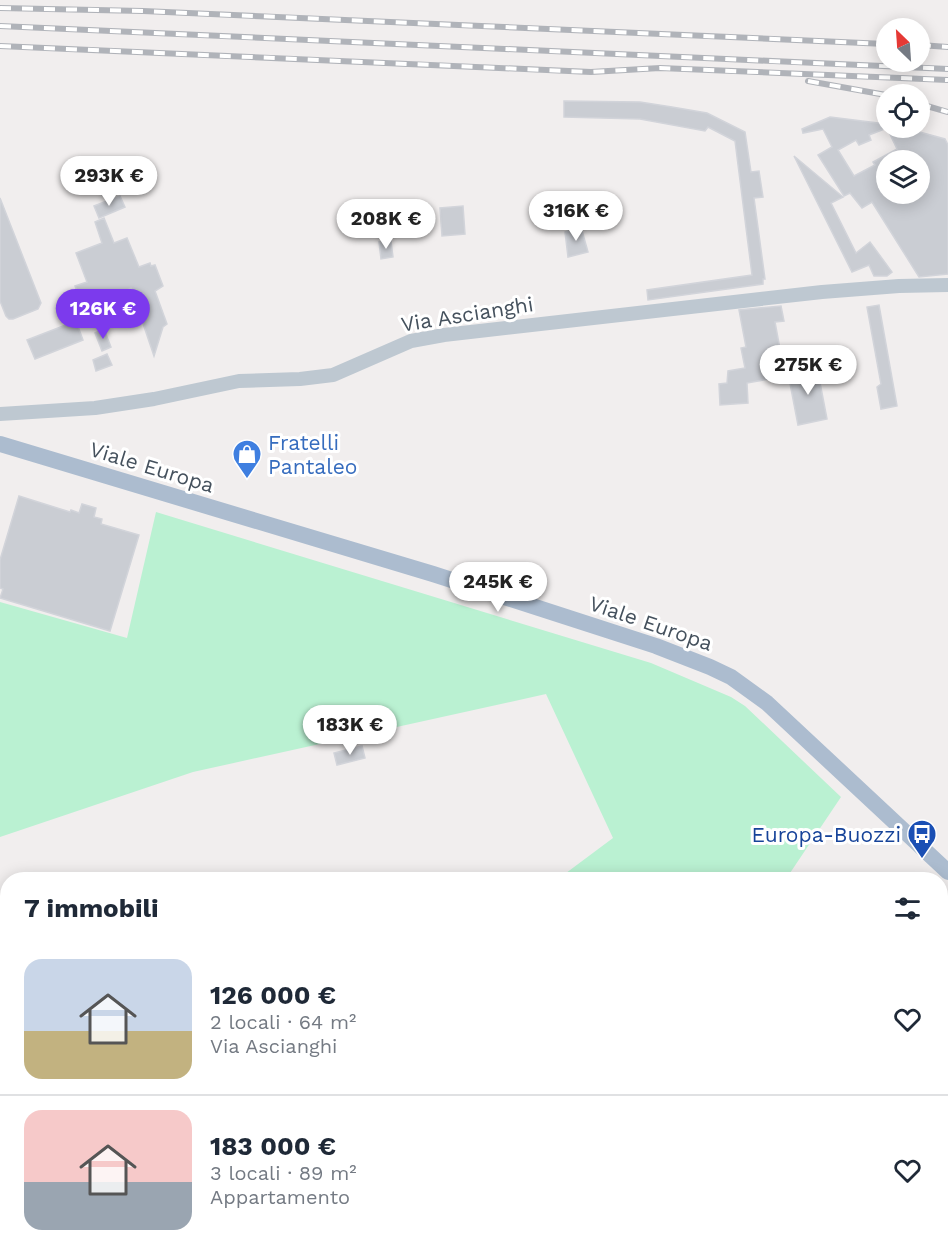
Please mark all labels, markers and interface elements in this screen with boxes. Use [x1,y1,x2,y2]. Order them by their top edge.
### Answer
north arrow [876,18,930,72]
map controls [876,18,930,204]
button: locate [876,84,930,138]
button: layers [876,150,930,204]
pin: 293K € [60,156,158,207]
text: 293K € [74,163,144,187]
pin: 316K € [527,191,625,242]
text: 316K € [543,198,609,222]
pin: 208K € [337,199,435,250]
text: 208K € [351,206,421,230]
pin: 126K € [54,289,152,340]
street label: Via Ascianghi [399,291,535,337]
text: 126K € [70,296,136,320]
pin: 275K € [759,345,857,396]
text: 275K € [774,352,842,376]
place label: Fratelli Pantaleo [268,430,357,479]
street label: Viale Europa [87,436,217,498]
shop icon: Fratelli Pantaleo [231,438,263,480]
pin: 245K € [449,562,547,613]
text: 245K € [463,569,533,593]
street label: Viale Europa [586,590,716,656]
pin: 183K € [301,705,399,756]
text: 183K € [317,712,383,736]
bus stop icon: Europa-Buozzi [906,818,938,860]
place label: Europa-Buozzi [752,822,901,847]
icon: filters [891,892,924,925]
text: 7 immobili [24,893,159,923]
text: 126 000 € [210,980,336,1010]
icon: home [72,983,144,1055]
icon: heart [891,1003,924,1036]
text: 2 locali · 64 m² [210,1010,356,1034]
text: Via Ascianghi [210,1034,337,1058]
text: 183 000 € [210,1131,336,1161]
icon: home [72,1134,144,1206]
icon: heart [891,1154,924,1187]
text: 3 locali · 89 m² [210,1161,357,1185]
text: Appartamento [210,1185,350,1209]

